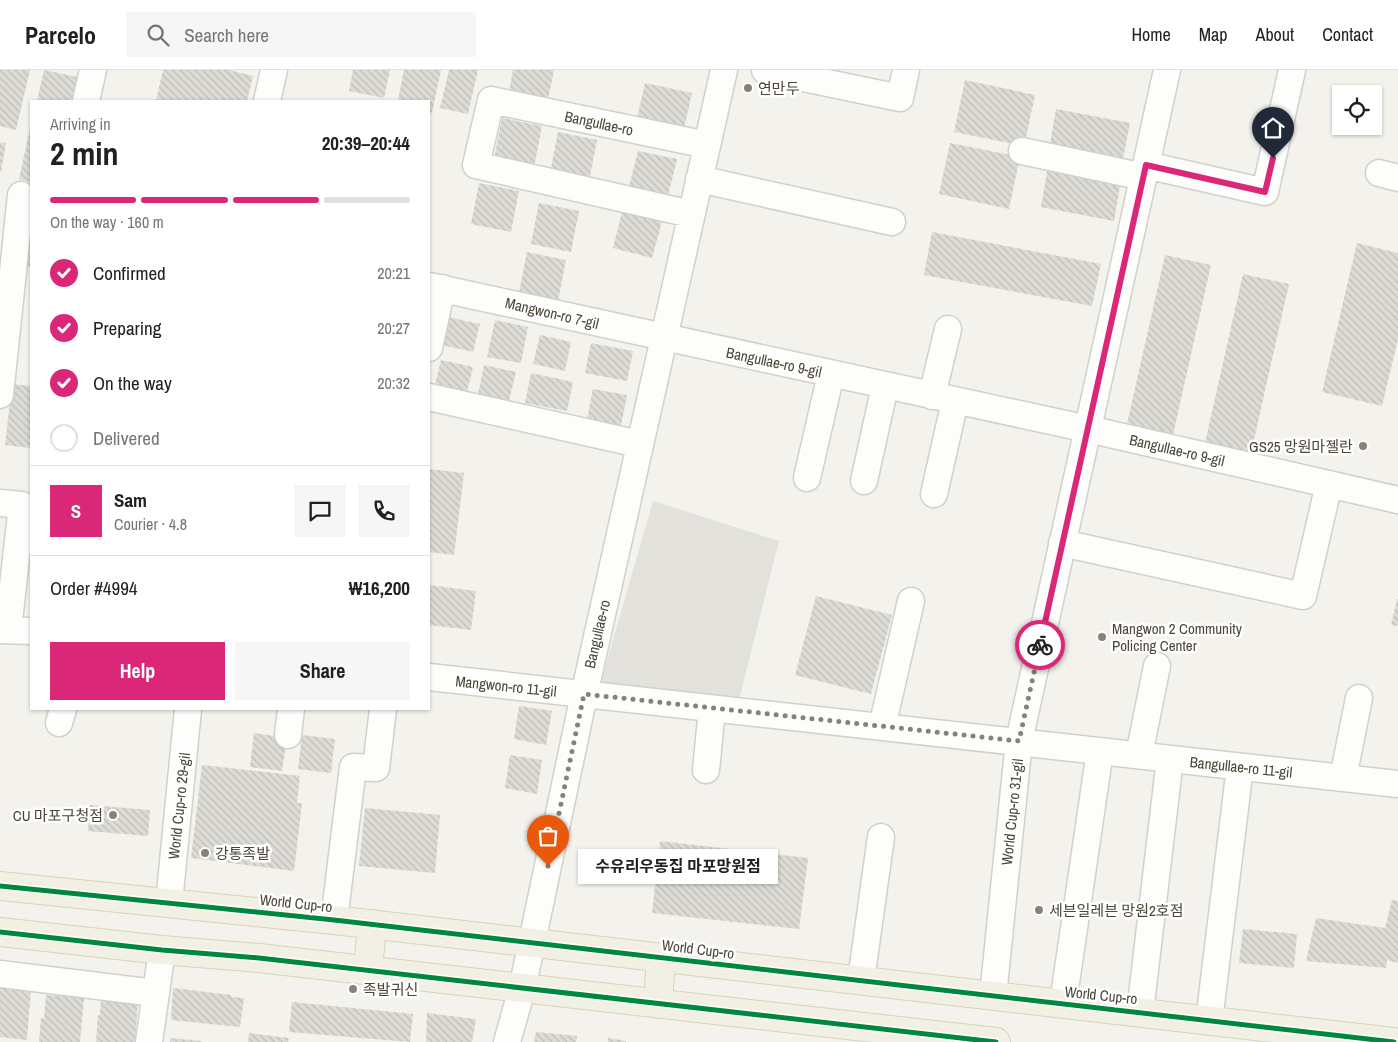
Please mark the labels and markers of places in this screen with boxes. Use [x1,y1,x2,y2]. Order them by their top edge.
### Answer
place label: 연만두 [758,78,800,99]
marker: 연만두 [742,82,754,94]
pin [1252,107,1294,158]
place label: GS25 망원마젤란 [1249,436,1353,457]
marker: GS25 망원마젤란 [1357,440,1369,452]
place label: Mangwon 2 Community Policing Center [1112,618,1243,656]
marker: Mangwon 2 Community Policing Center [1096,631,1108,643]
place label: CU 마포구청점 [13,805,103,826]
marker: CU 마포구청점 [107,809,119,821]
pin [527,815,569,866]
place label: 강통족발 [215,843,270,864]
marker: 강통족발 [199,847,211,859]
callout: 수유리우동집 마포망원점 [578,848,778,884]
place label: 세븐일레븐 망원2호점 [1049,900,1183,921]
marker: 세븐일레븐 망원2호점 [1033,904,1045,916]
place label: 족발귀신 [363,979,418,1000]
marker: 족발귀신 [347,983,359,995]

